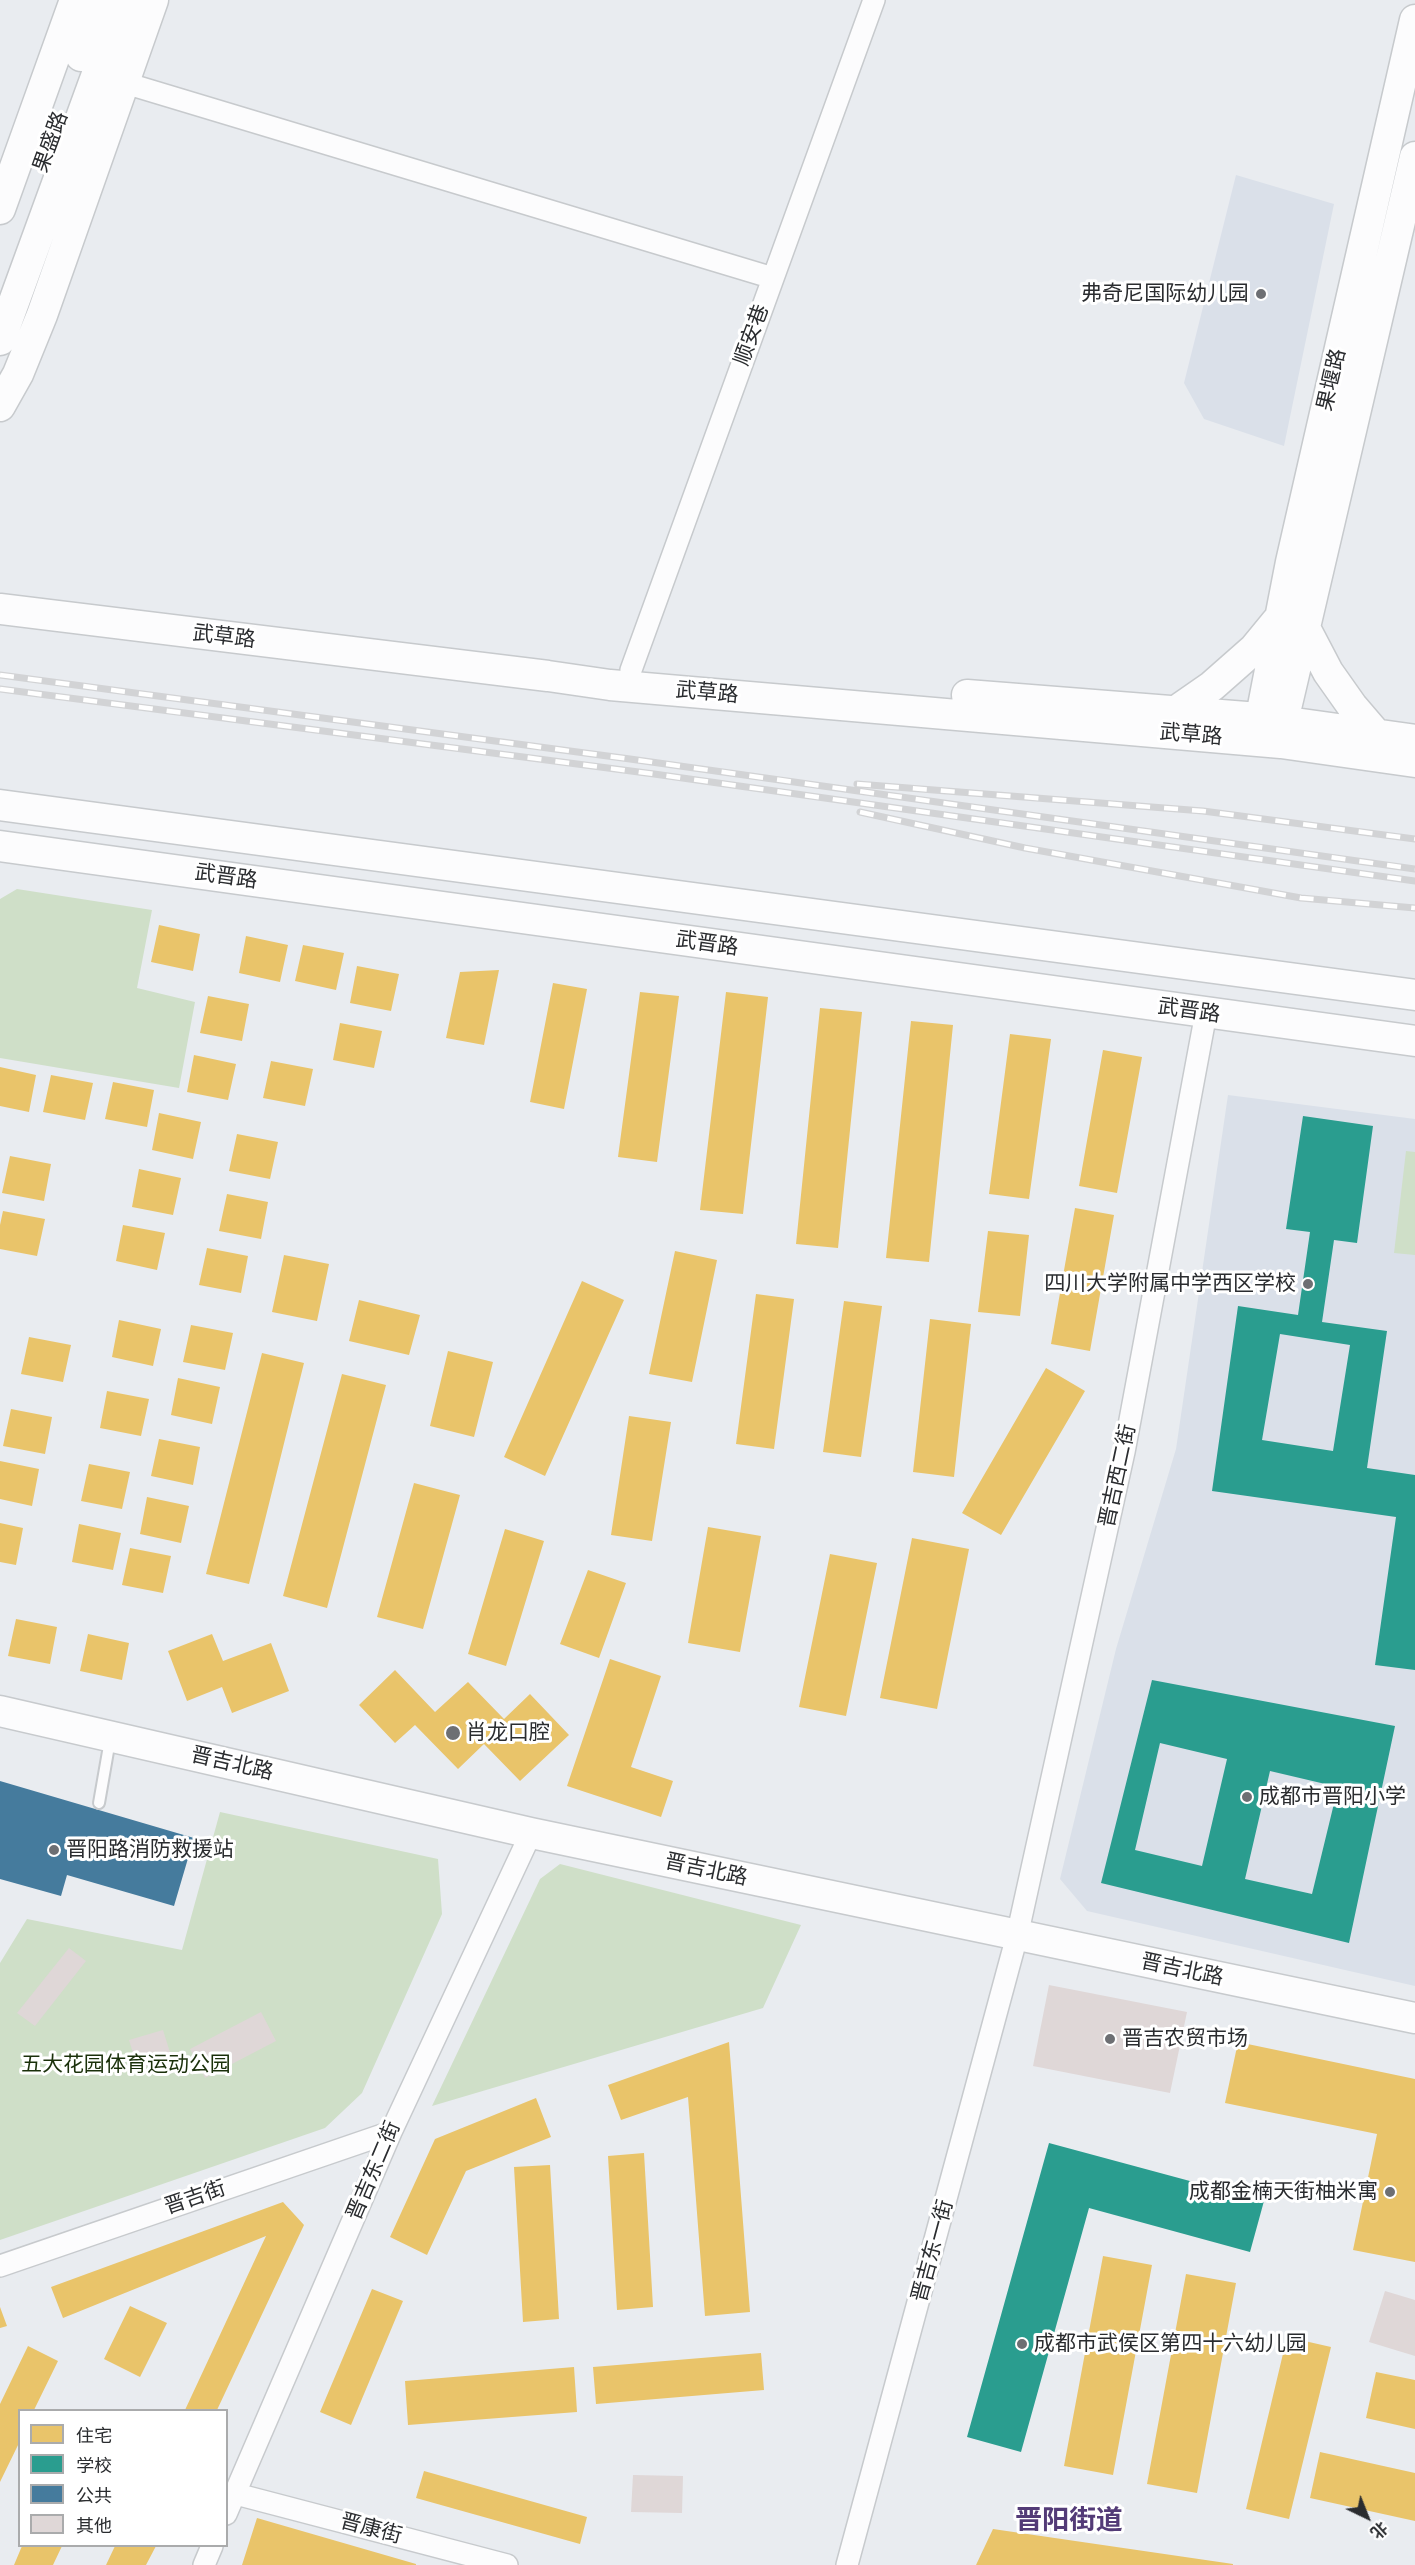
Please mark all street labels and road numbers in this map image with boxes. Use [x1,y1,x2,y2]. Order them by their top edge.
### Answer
street label: 果盛路 [28,108,74,176]
street label: 顺安巷 [729,301,775,369]
street label: 果堰路 [1313,346,1351,414]
street label: 武草路 [191,621,257,653]
street label: 武草路 [675,678,739,708]
street label: 武草路 [1159,720,1223,750]
street label: 武晋路 [193,860,259,894]
street label: 武晋路 [674,927,740,961]
street label: 武晋路 [1156,994,1222,1028]
street label: 晋吉西二街 [1095,1422,1141,1530]
street label: 晋吉北路 [188,1742,276,1786]
street label: 晋吉北路 [662,1849,750,1891]
street label: 晋吉北路 [1138,1949,1226,1991]
street label: 晋吉东二街 [342,2118,406,2224]
street label: 晋吉街 [161,2176,229,2220]
street label: 晋吉东一街 [907,2197,959,2305]
street label: 晋康街 [337,2509,405,2549]

